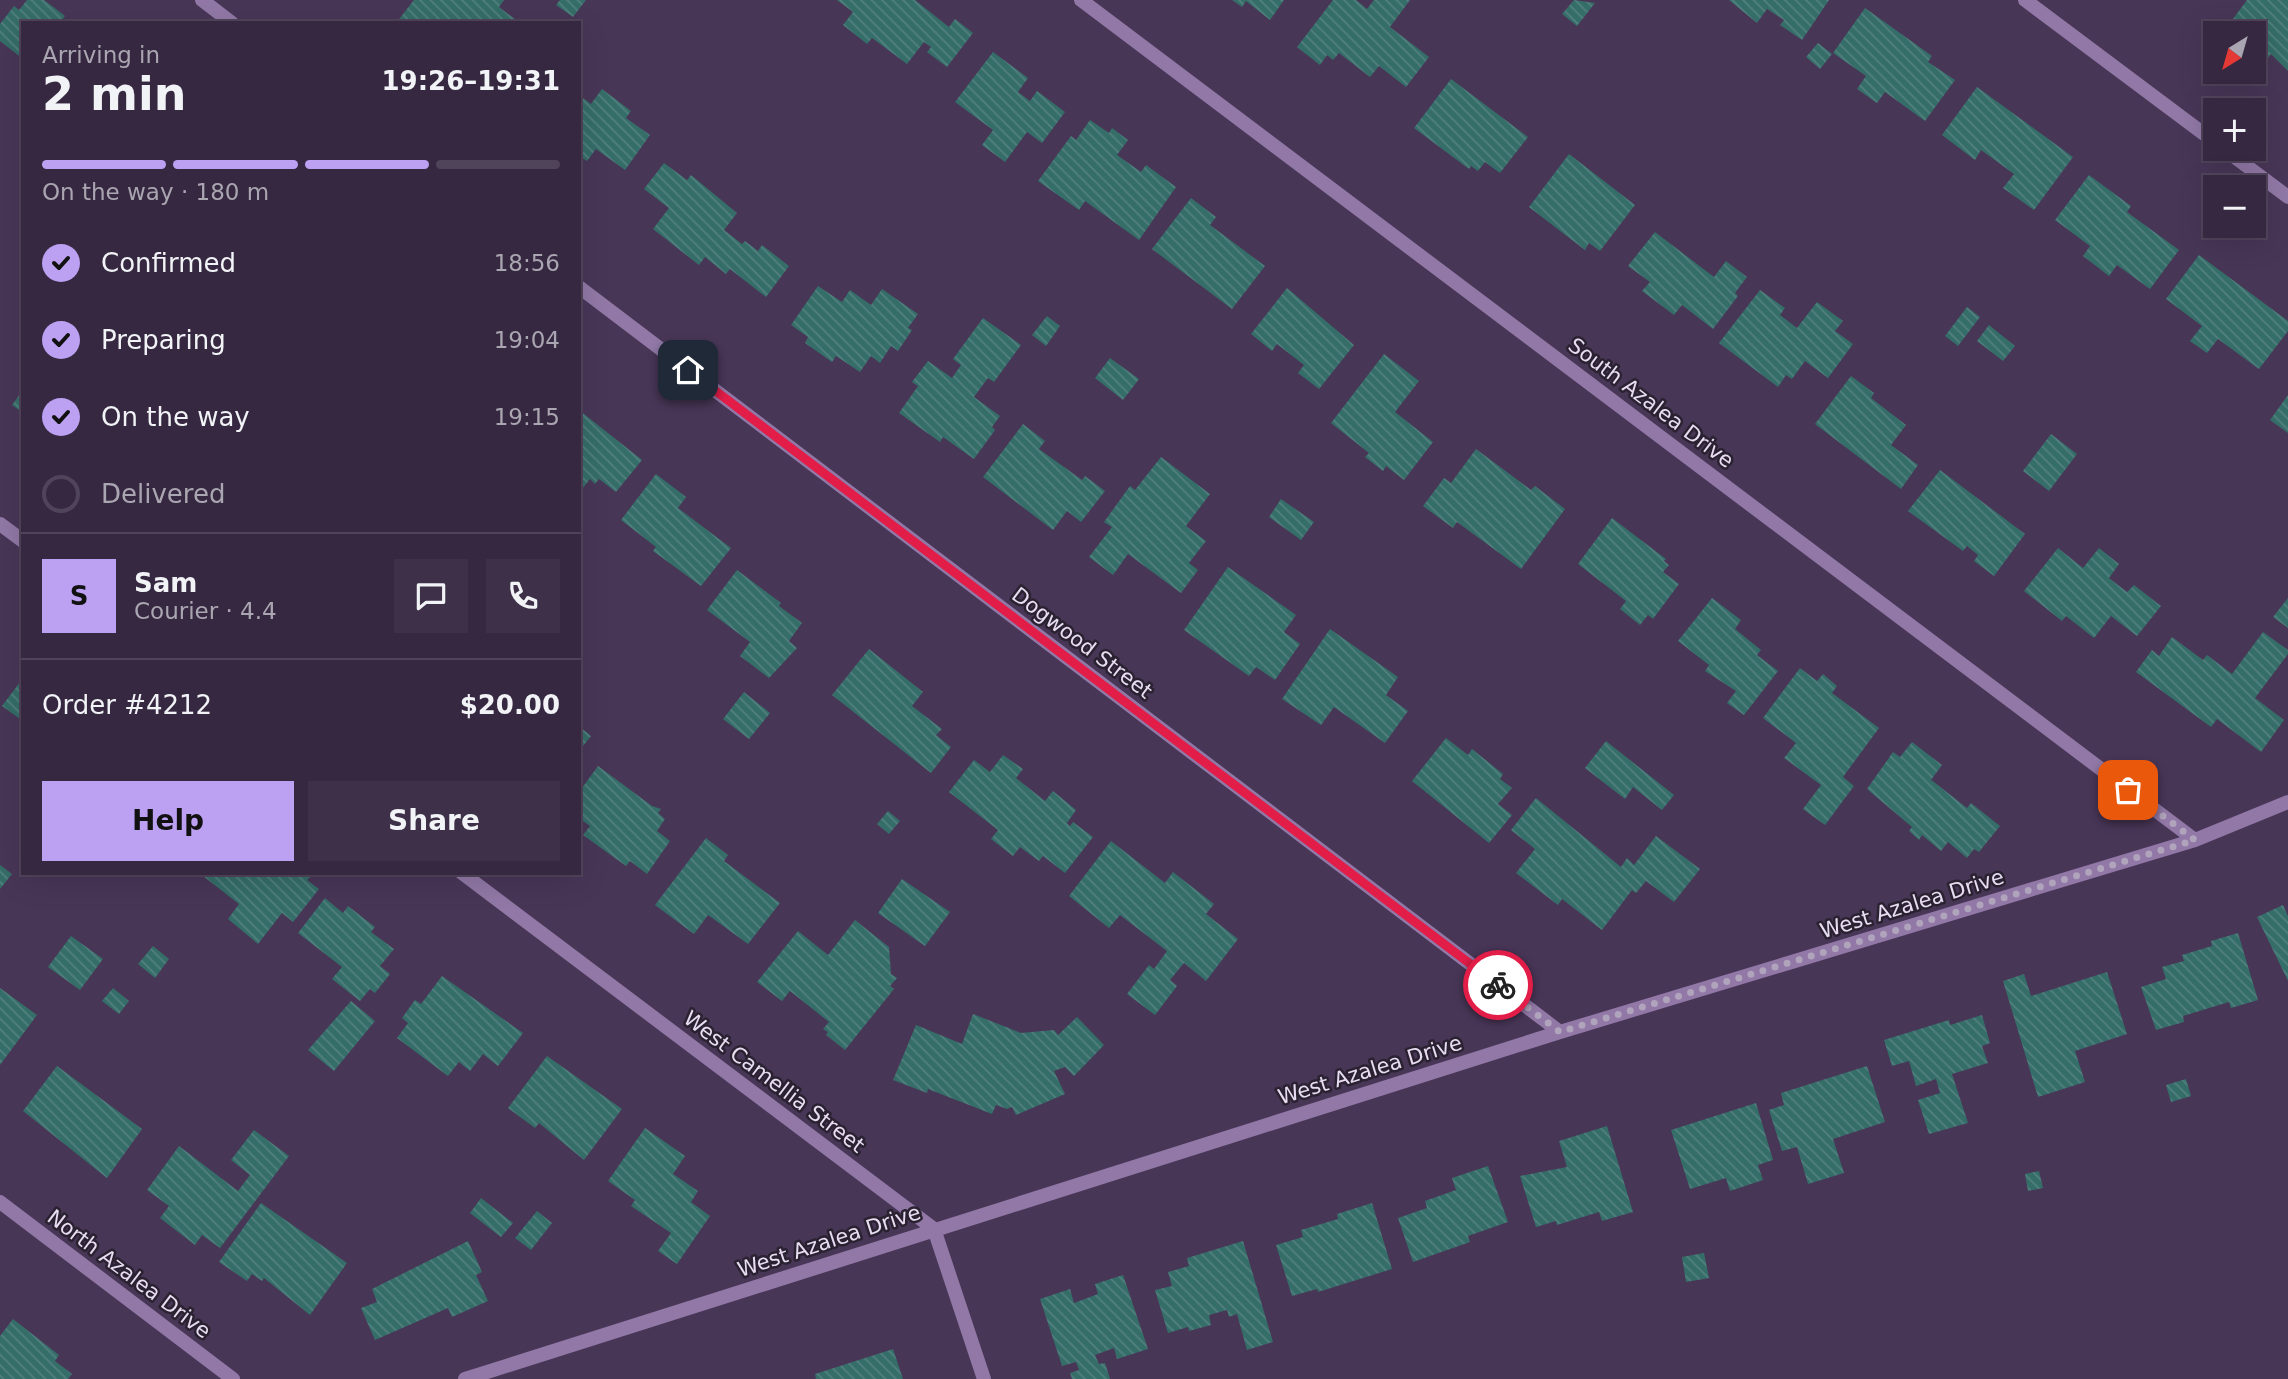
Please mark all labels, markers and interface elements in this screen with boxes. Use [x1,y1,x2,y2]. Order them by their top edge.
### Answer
north arrow [2203,21,2266,84]
map controls [2203,21,2266,238]
text: Arriving in [42,42,160,68]
text: 19:26–19:31 [381,66,560,96]
text: 2 min [42,67,186,121]
button: + [2203,98,2266,161]
button: − [2203,175,2266,238]
text: On the way · 180 m [42,179,269,205]
icon: check [42,244,80,282]
text: Confirmed [101,248,236,278]
text: 18:56 [494,250,560,276]
icon: check [42,321,80,359]
text: Preparing [101,325,226,355]
text: 19:04 [494,327,560,353]
street label: South Azalea Drive [1564,333,1738,473]
pin [658,340,718,400]
icon: home [669,351,707,389]
icon: check [42,398,80,436]
text: On the way [101,402,250,432]
text: 19:15 [494,404,560,430]
text: Delivered [101,479,225,509]
button: chat [394,559,468,633]
button: phone [486,559,560,633]
text: Sam [134,568,197,598]
text: S [70,581,88,611]
street label: Dogwood Street [1007,583,1157,703]
text: Courier · 4.4 [134,598,277,624]
text: Order #4212 [42,690,212,720]
text: $20.00 [460,690,560,720]
pin [2098,760,2158,820]
icon: bag [2109,771,2147,809]
button: Help [42,781,294,861]
button: Share [308,781,560,861]
street label: West Azalea Drive [1817,865,2007,943]
courier [1463,950,1533,1020]
icon: bike [1479,966,1517,1004]
street label: West Camellia Street [679,1006,869,1158]
street label: West Azalea Drive [1275,1031,1465,1109]
street label: West Azalea Drive [735,1200,923,1282]
street label: North Azalea Drive [43,1205,215,1343]

